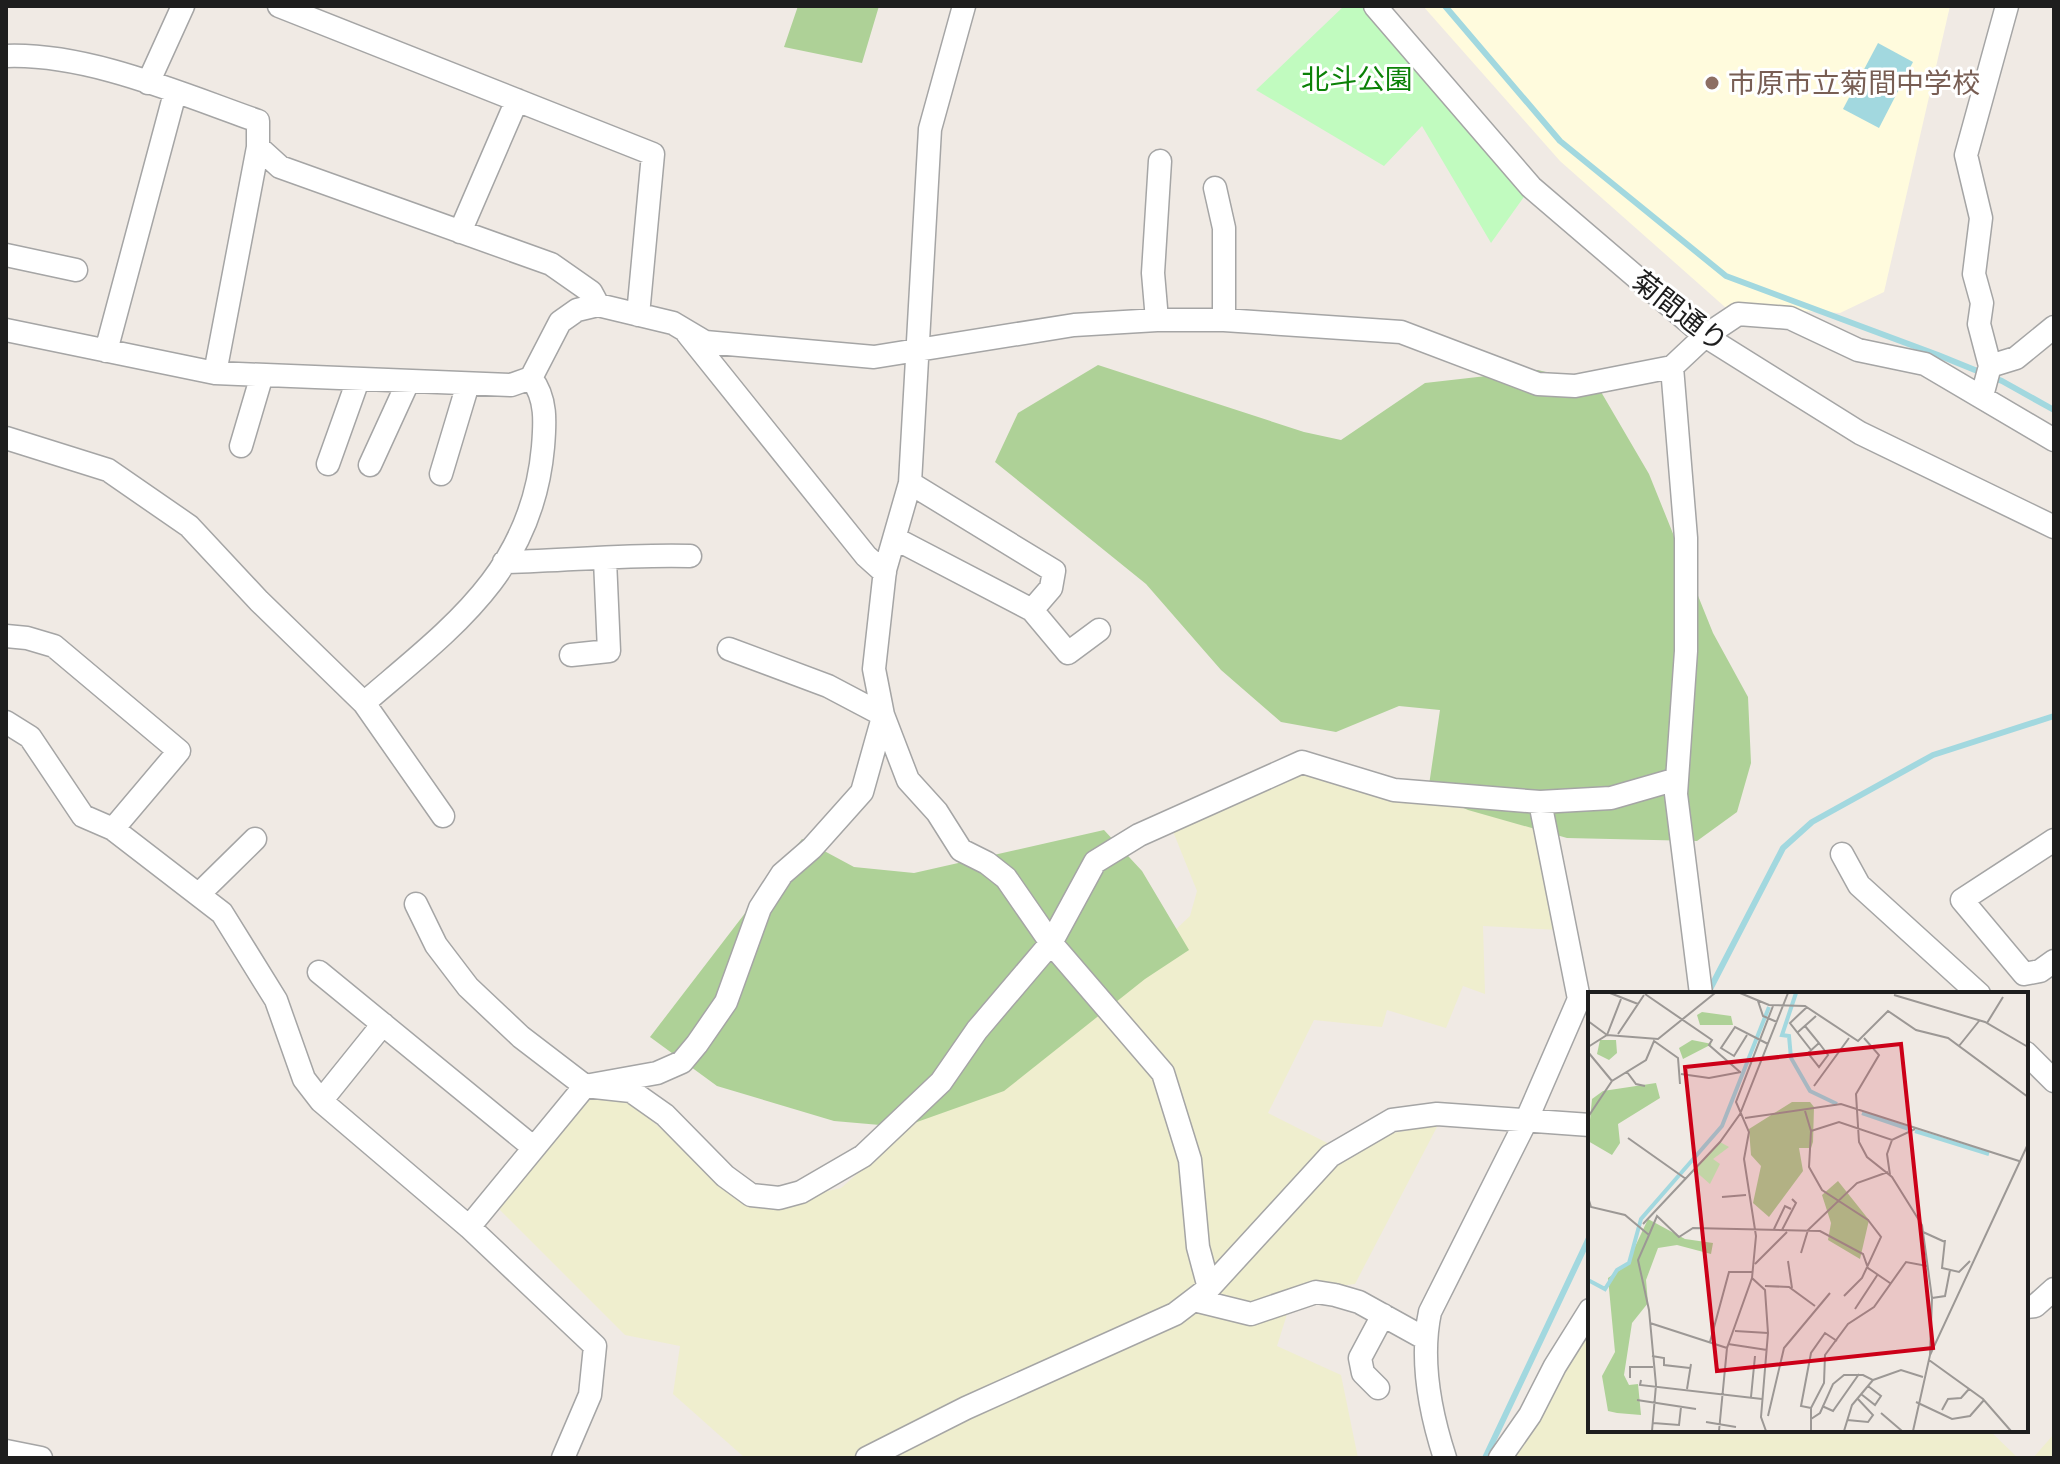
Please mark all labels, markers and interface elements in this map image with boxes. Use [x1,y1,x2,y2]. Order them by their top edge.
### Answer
park label: 北斗公園 [1301,63,1413,96]
place label: 市原市立菊間中学校 [1728,67,1980,100]
marker: 市原市立菊間中学校 [1703,74,1721,92]
street label: 菊間通り [1625,264,1734,359]
inset map [1588,992,2028,1432]

